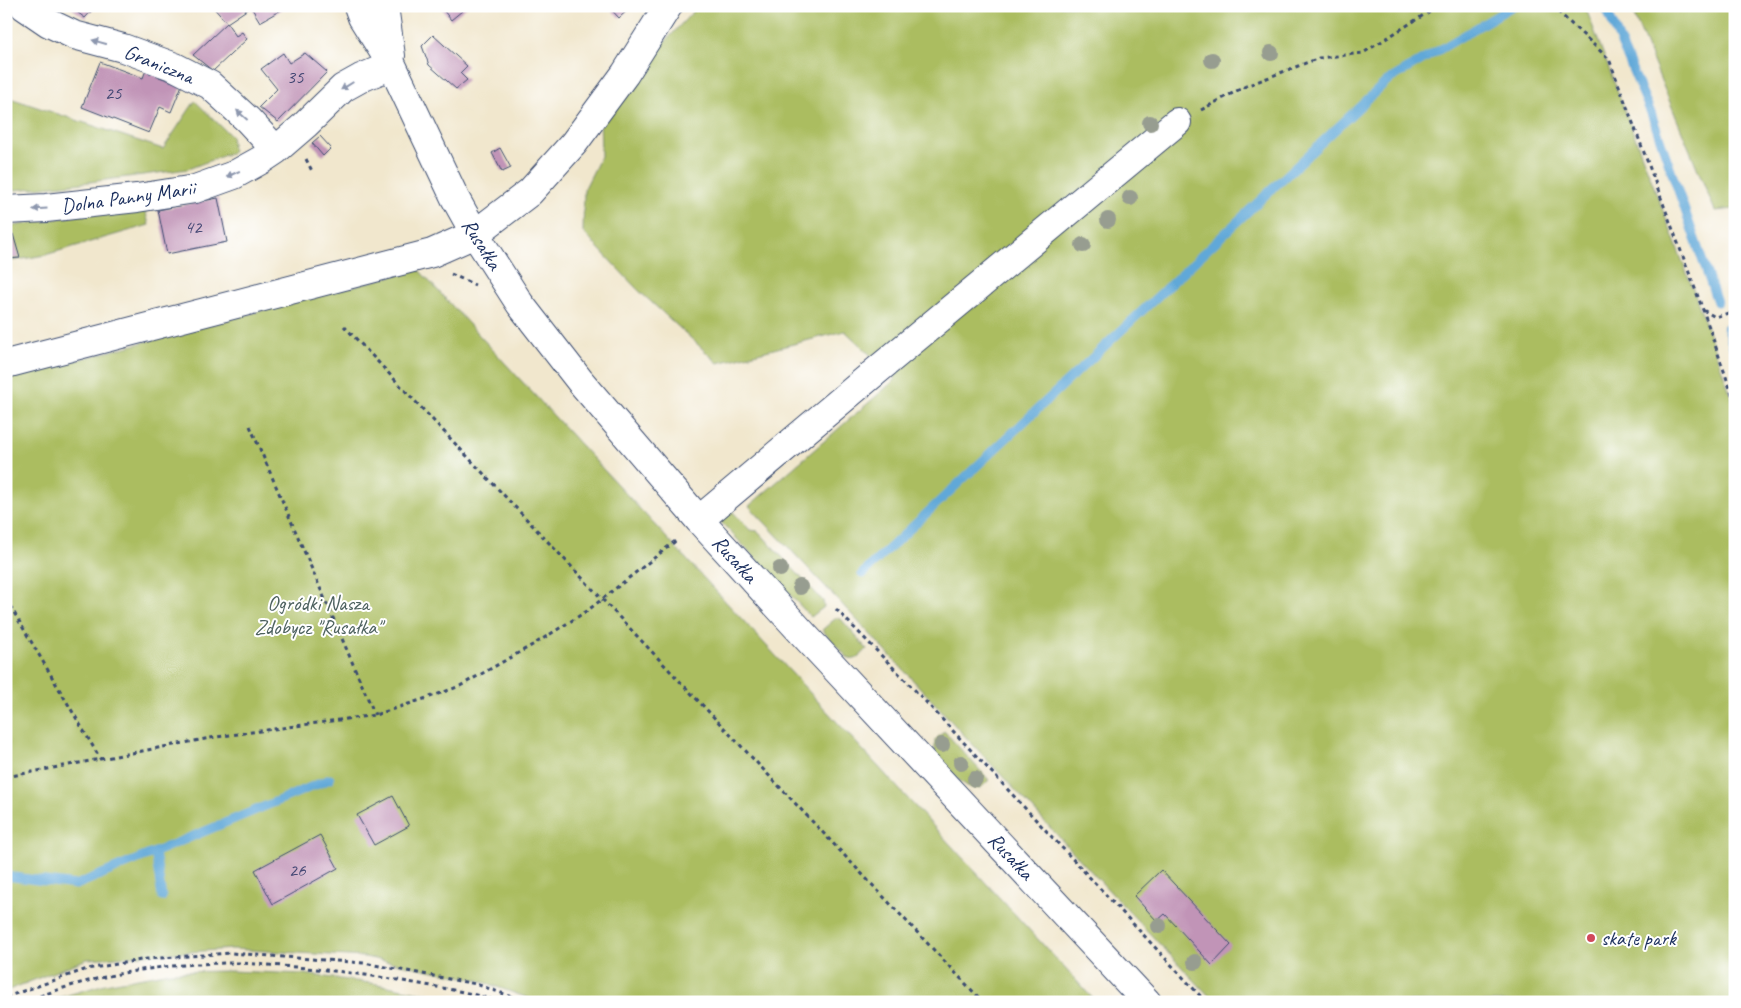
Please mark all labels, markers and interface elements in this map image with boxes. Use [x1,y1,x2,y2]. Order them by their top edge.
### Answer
one-way arrow [92,37,107,45]
street label: Graniczna [120,38,200,91]
house number: 35 [286,65,305,89]
house number: 25 [104,81,123,105]
one-way arrow [341,81,354,90]
one-way arrow [235,109,248,120]
one-way arrow [226,171,240,179]
street label: Dolna Panny Marii [60,174,199,219]
one-way arrow [32,205,48,213]
street label: Rusałka [456,214,509,276]
house number: 42 [184,215,203,239]
street label: Rusałka [707,530,764,590]
park label: Ogródki Nasza Zdobycz "Rusałka" [255,590,386,640]
street label: Rusałka [983,827,1041,887]
house number: 26 [288,858,307,882]
place label: skate park [1601,925,1677,951]
marker: skate park [1585,932,1597,944]

